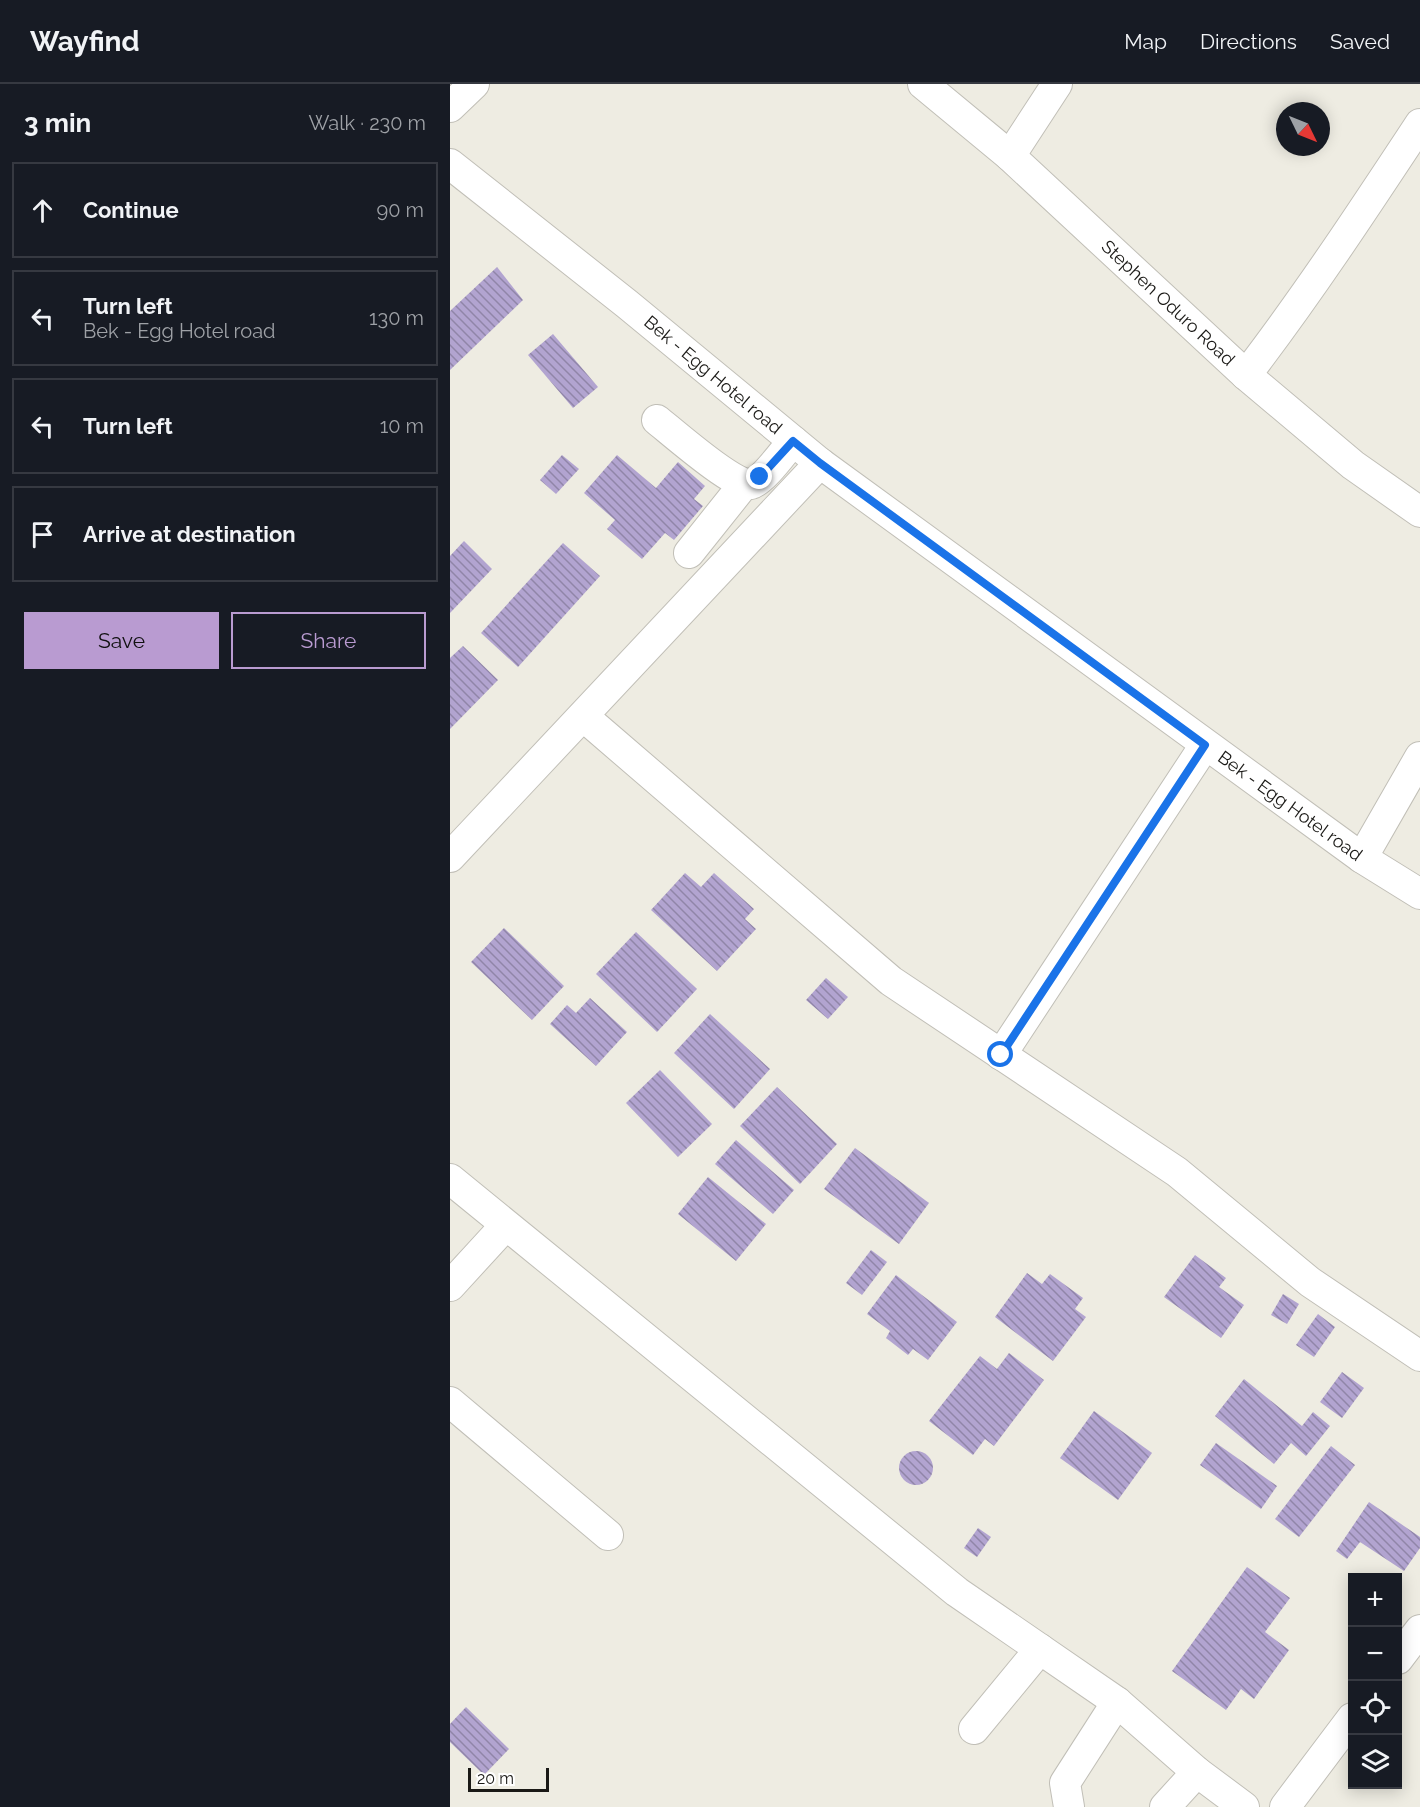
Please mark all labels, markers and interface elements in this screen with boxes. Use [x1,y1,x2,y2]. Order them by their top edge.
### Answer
text: Wayfind [30,25,140,58]
text: Map [1124,29,1167,54]
text: Directions [1200,29,1297,54]
text: Saved [1330,29,1390,54]
north arrow [1276,102,1330,156]
text: 3 min [24,108,91,138]
text: Walk · 230 m [308,111,426,135]
icon: ahead [26,194,59,227]
text: Continue [83,197,179,223]
text: 90 m [377,198,424,222]
street label: Stephen Oduro Road [1097,235,1239,370]
text: Turn left [83,293,173,319]
icon: left [26,302,59,335]
text: 130 m [369,306,424,330]
street label: Bek - Egg Hotel road [640,311,786,438]
text: Bek - Egg Hotel road [83,319,275,343]
icon: left [26,410,59,443]
text: Turn left [83,413,173,439]
text: 10 m [380,414,424,438]
route end [746,463,772,489]
icon: arrive [26,518,59,551]
text: Arrive at destination [83,521,296,547]
button: Save [24,612,219,669]
button: Share [231,612,426,669]
street label: Bek - Egg Hotel road [1214,746,1367,865]
route start [987,1041,1013,1067]
map controls [1348,1573,1402,1789]
button: + [1348,1573,1402,1627]
button: − [1348,1627,1402,1681]
button: locate [1348,1681,1402,1735]
button: layers [1348,1735,1402,1789]
scale bar [468,1765,549,1792]
text: 20 m [477,1769,514,1788]

